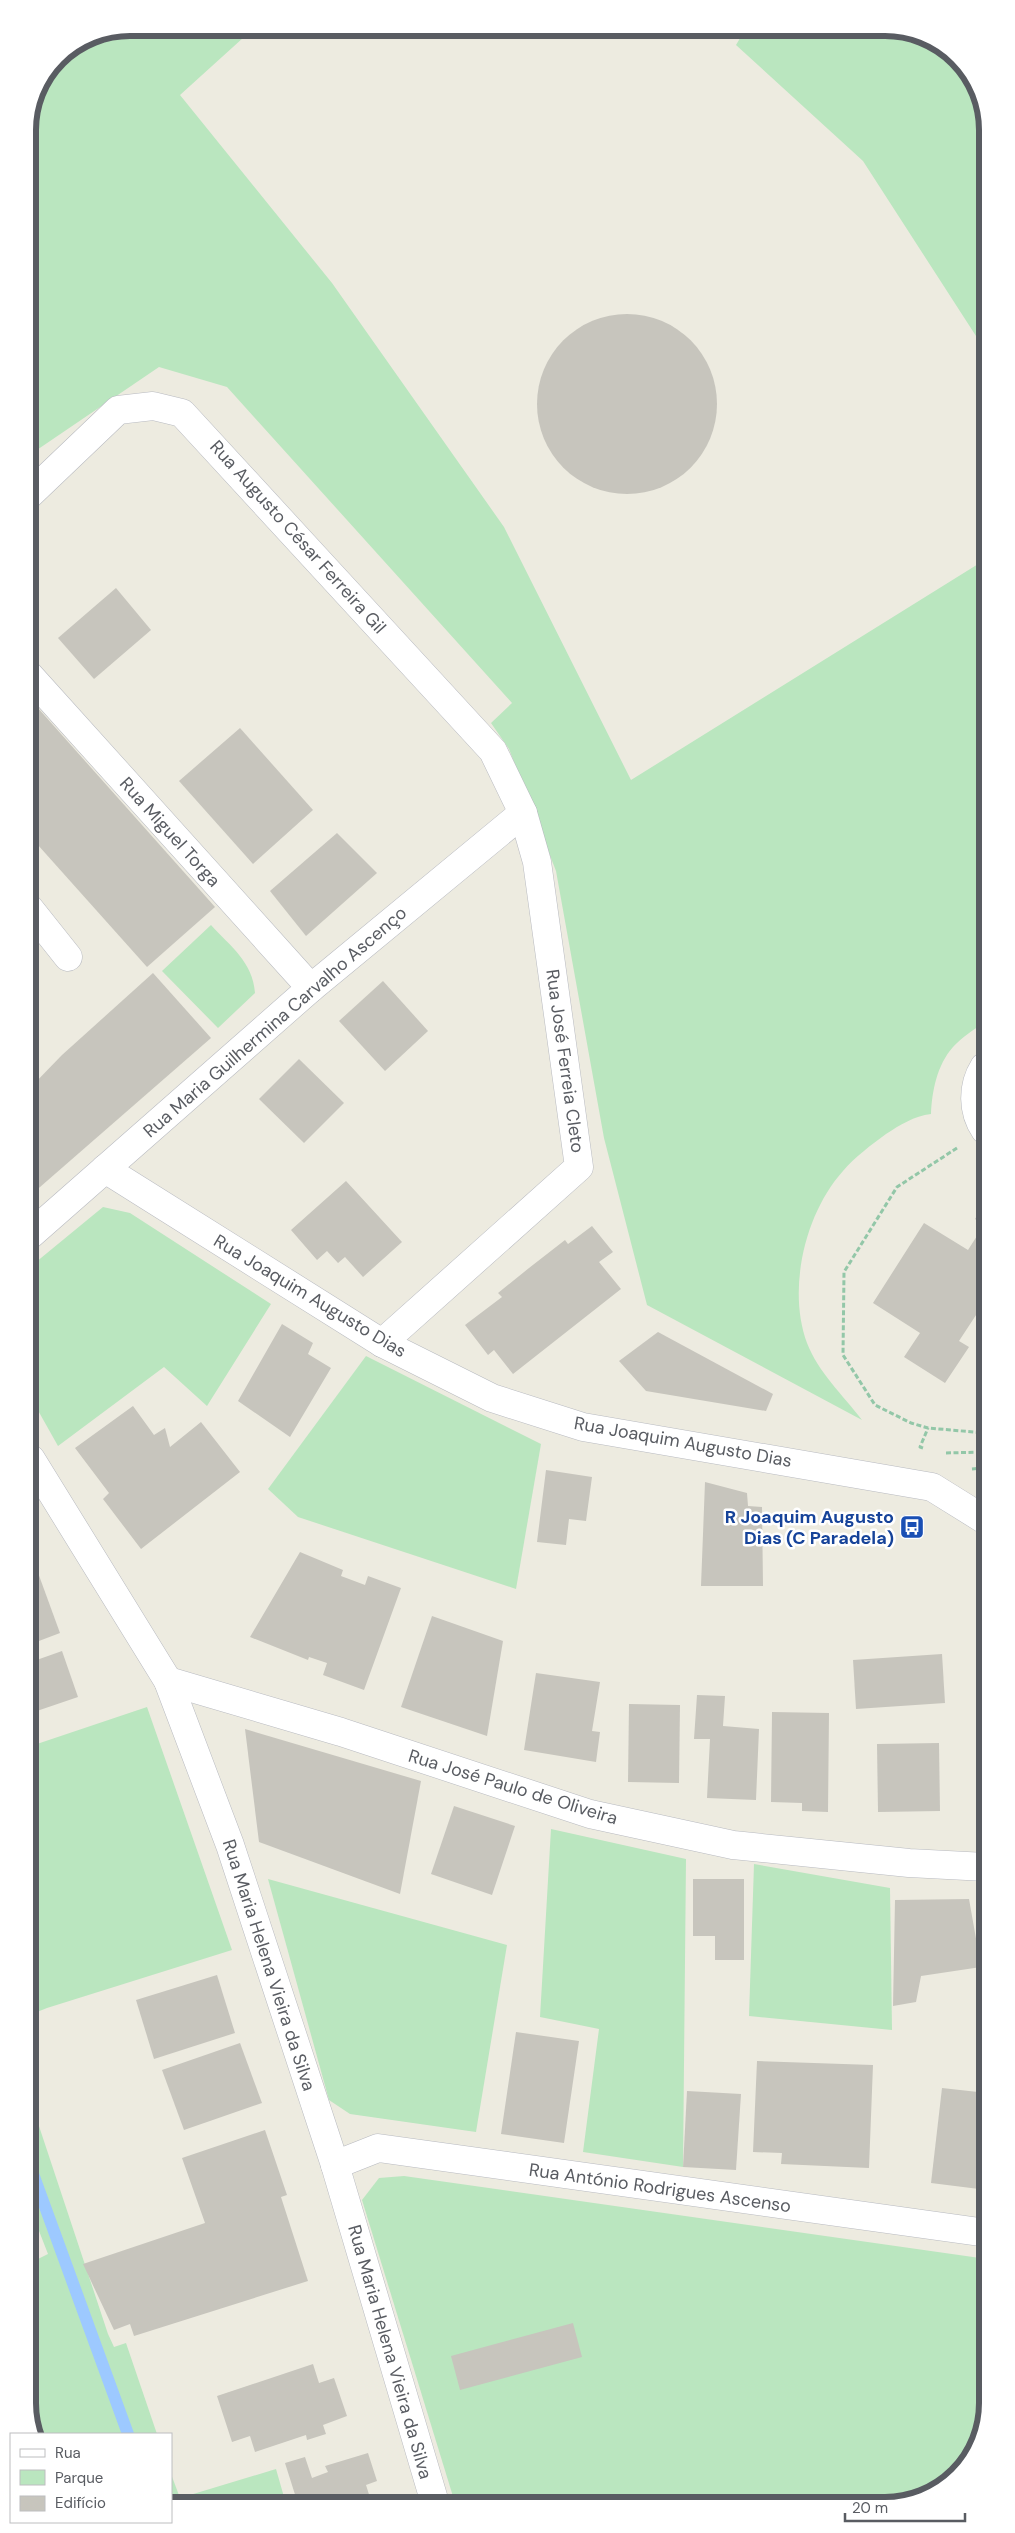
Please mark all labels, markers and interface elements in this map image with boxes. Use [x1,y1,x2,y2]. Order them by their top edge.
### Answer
street label: Rua Augusto César Ferreira Gil [205,435,391,639]
street label: Rua Miguel Torga [114,772,226,892]
street label: Rua Maria Guilhermina Carvalho Ascenço [138,901,412,1143]
street label: Rua José Ferreia Cleto [540,968,590,1154]
street label: Rua Joaquim Augusto Dias [209,1229,411,1363]
street label: Rua Joaquim Augusto Dias [572,1411,794,1473]
place label: R Joaquim Augusto Dias (C Paradela) [725,1505,894,1550]
bus stop icon: R Joaquim Augusto Dias (C Paradela) [899,1514,925,1540]
street label: Rua José Paulo de Oliveira [405,1744,621,1830]
street label: Rua Maria Helena Vieira da Silva [217,1836,321,2094]
street label: Rua António Rodrigues Ascenso [527,2158,793,2218]
street label: Rua Maria Helena Vieira da Silva [342,2222,438,2482]
legend [10,2433,172,2523]
text: Rua [55,2443,81,2463]
text: Parque [55,2468,103,2488]
scale bar [845,2490,965,2522]
text: Edifício [55,2493,106,2513]
text: 20 m [852,2498,888,2518]

